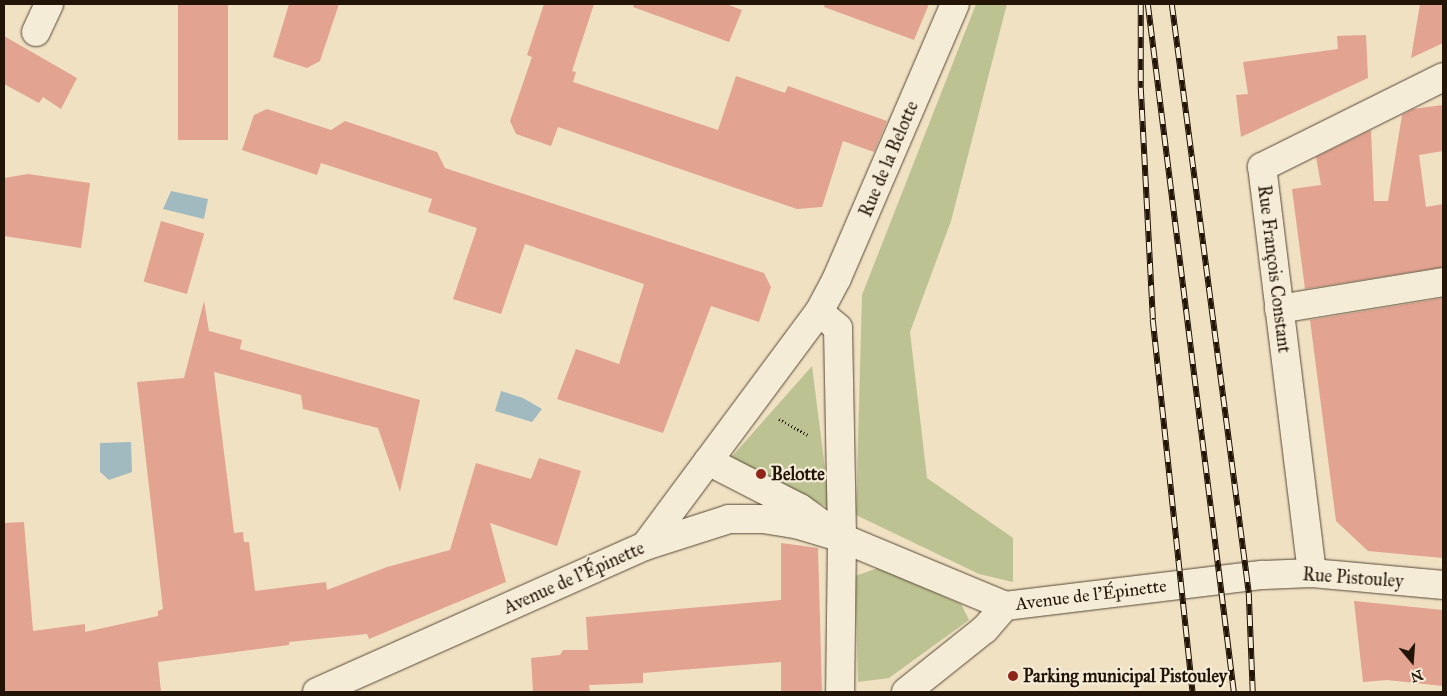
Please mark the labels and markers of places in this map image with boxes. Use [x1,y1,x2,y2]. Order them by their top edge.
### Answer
place label: Belotte [771,463,825,485]
marker: Belotte [755,468,767,480]
place label: Parking municipal Pistouley [1023,665,1227,687]
marker: Parking municipal Pistouley [1007,670,1019,682]

